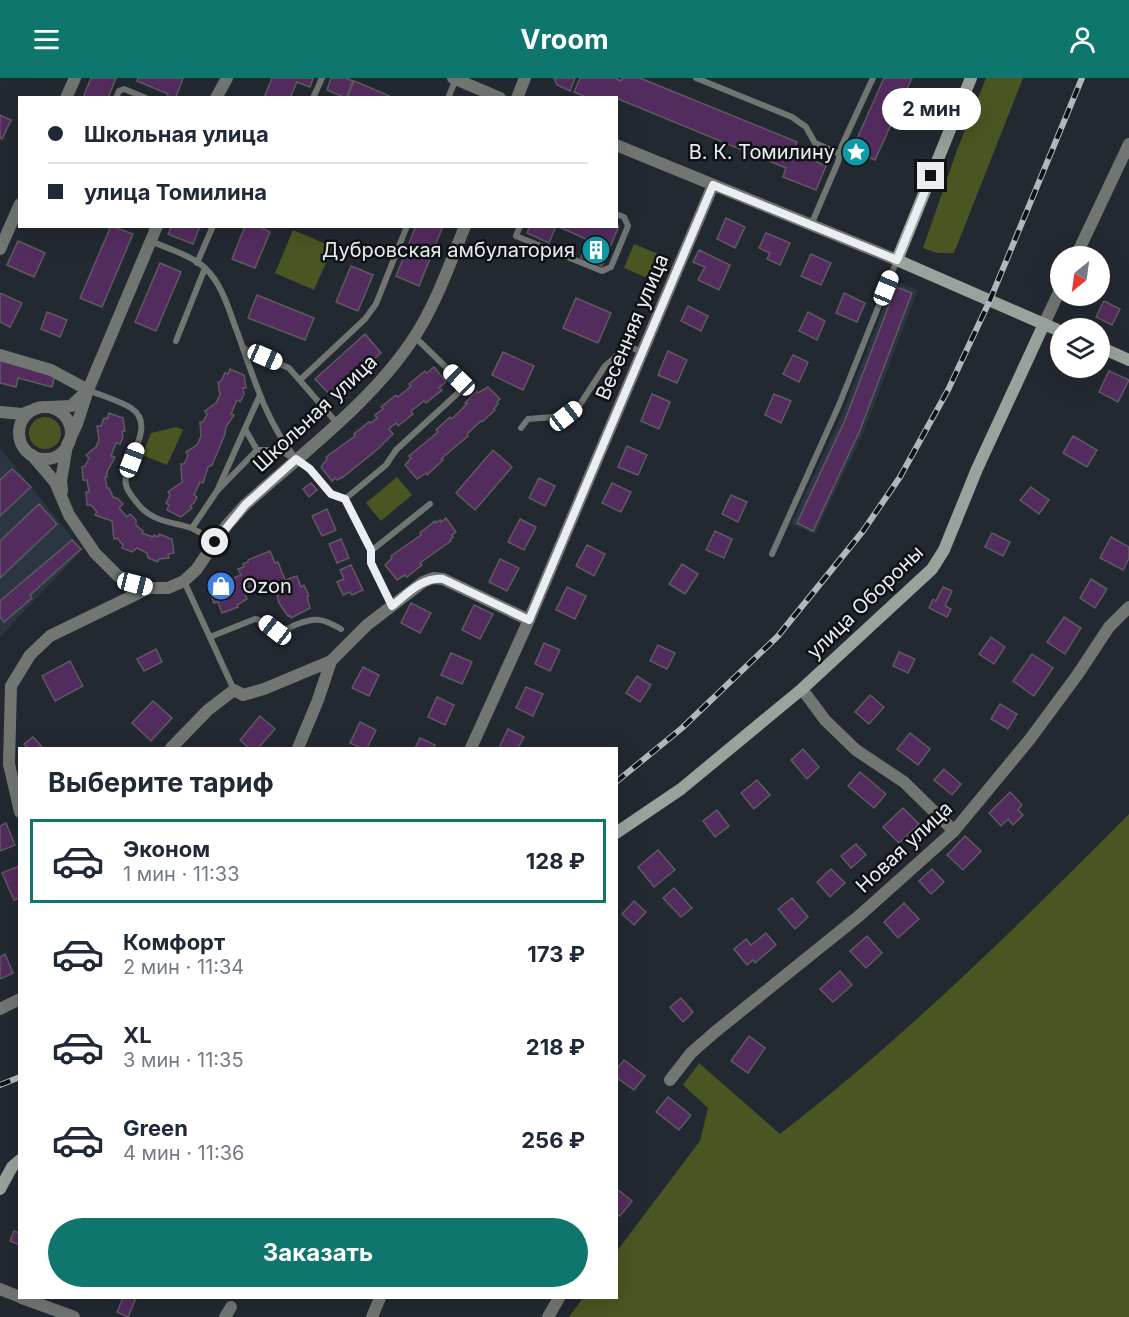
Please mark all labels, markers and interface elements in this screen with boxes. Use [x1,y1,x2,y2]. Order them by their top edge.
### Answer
icon: menu [30,23,63,56]
text: Vroom [520,23,609,56]
icon: person [1066,23,1099,56]
callout: 2 мин [882,89,980,131]
text: 2 мин [902,97,961,121]
text: Школьная улица [84,121,269,147]
place icon: В. К. Томилину [840,136,872,168]
place label: В. К. Томилину [689,140,835,164]
route end [917,162,944,189]
text: улица Томилина [84,179,267,205]
building icon: Дубровская амбулатория [580,234,612,266]
place label: Дубровская амбулатория [322,238,575,262]
north arrow [1050,246,1110,306]
map controls [1050,246,1110,378]
street label: Весенняя улица [590,250,674,404]
car [871,268,901,308]
button: layers [1050,318,1110,378]
car [245,341,285,373]
street label: Школьная улица [248,349,382,477]
car [440,361,478,399]
car [546,398,586,434]
car [117,440,147,480]
route start [201,528,228,555]
street label: улица Обороны [802,540,928,664]
shop icon: Ozon [205,570,237,602]
car [115,571,155,597]
place label: Ozon [242,574,292,598]
car [255,612,295,648]
text: Выберите тариф [48,766,274,799]
street label: Новая улица [851,796,957,898]
icon: car [51,834,105,888]
text: Эконом [123,836,210,862]
text: 128 ₽ [526,848,585,874]
text: 1 мин · 11:33 [123,862,240,886]
icon: car [51,927,105,981]
text: Комфорт [123,929,225,955]
text: 173 ₽ [527,941,585,967]
text: 2 мин · 11:34 [123,955,244,979]
icon: car [51,1020,105,1074]
text: XL [123,1022,152,1048]
text: 218 ₽ [526,1034,585,1060]
text: 3 мин · 11:35 [123,1048,244,1072]
icon: car [51,1113,105,1167]
text: Green [123,1115,188,1141]
text: 256 ₽ [521,1127,585,1153]
text: 4 мин · 11:36 [123,1141,244,1165]
button: Заказать [48,1218,588,1287]

